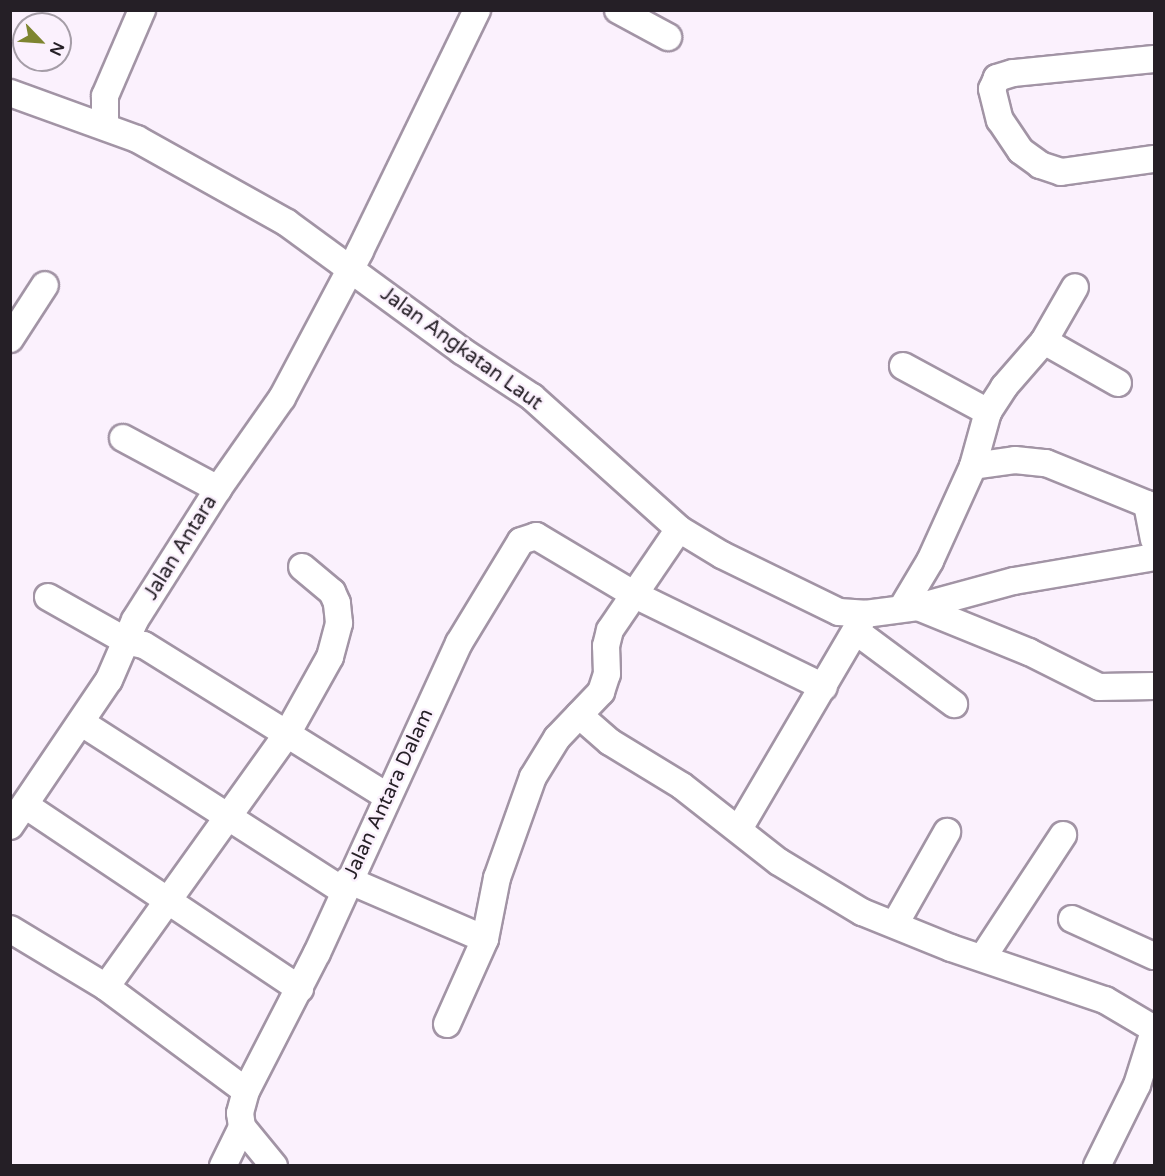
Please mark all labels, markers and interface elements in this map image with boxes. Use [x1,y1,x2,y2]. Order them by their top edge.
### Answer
north arrow [12,12,72,72]
text: N [45,39,68,59]
street label: Jalan Angkatan Laut [375,282,547,416]
street label: Jalan Antara [139,491,223,605]
street label: Jalan Antara Dalam [339,705,439,883]

